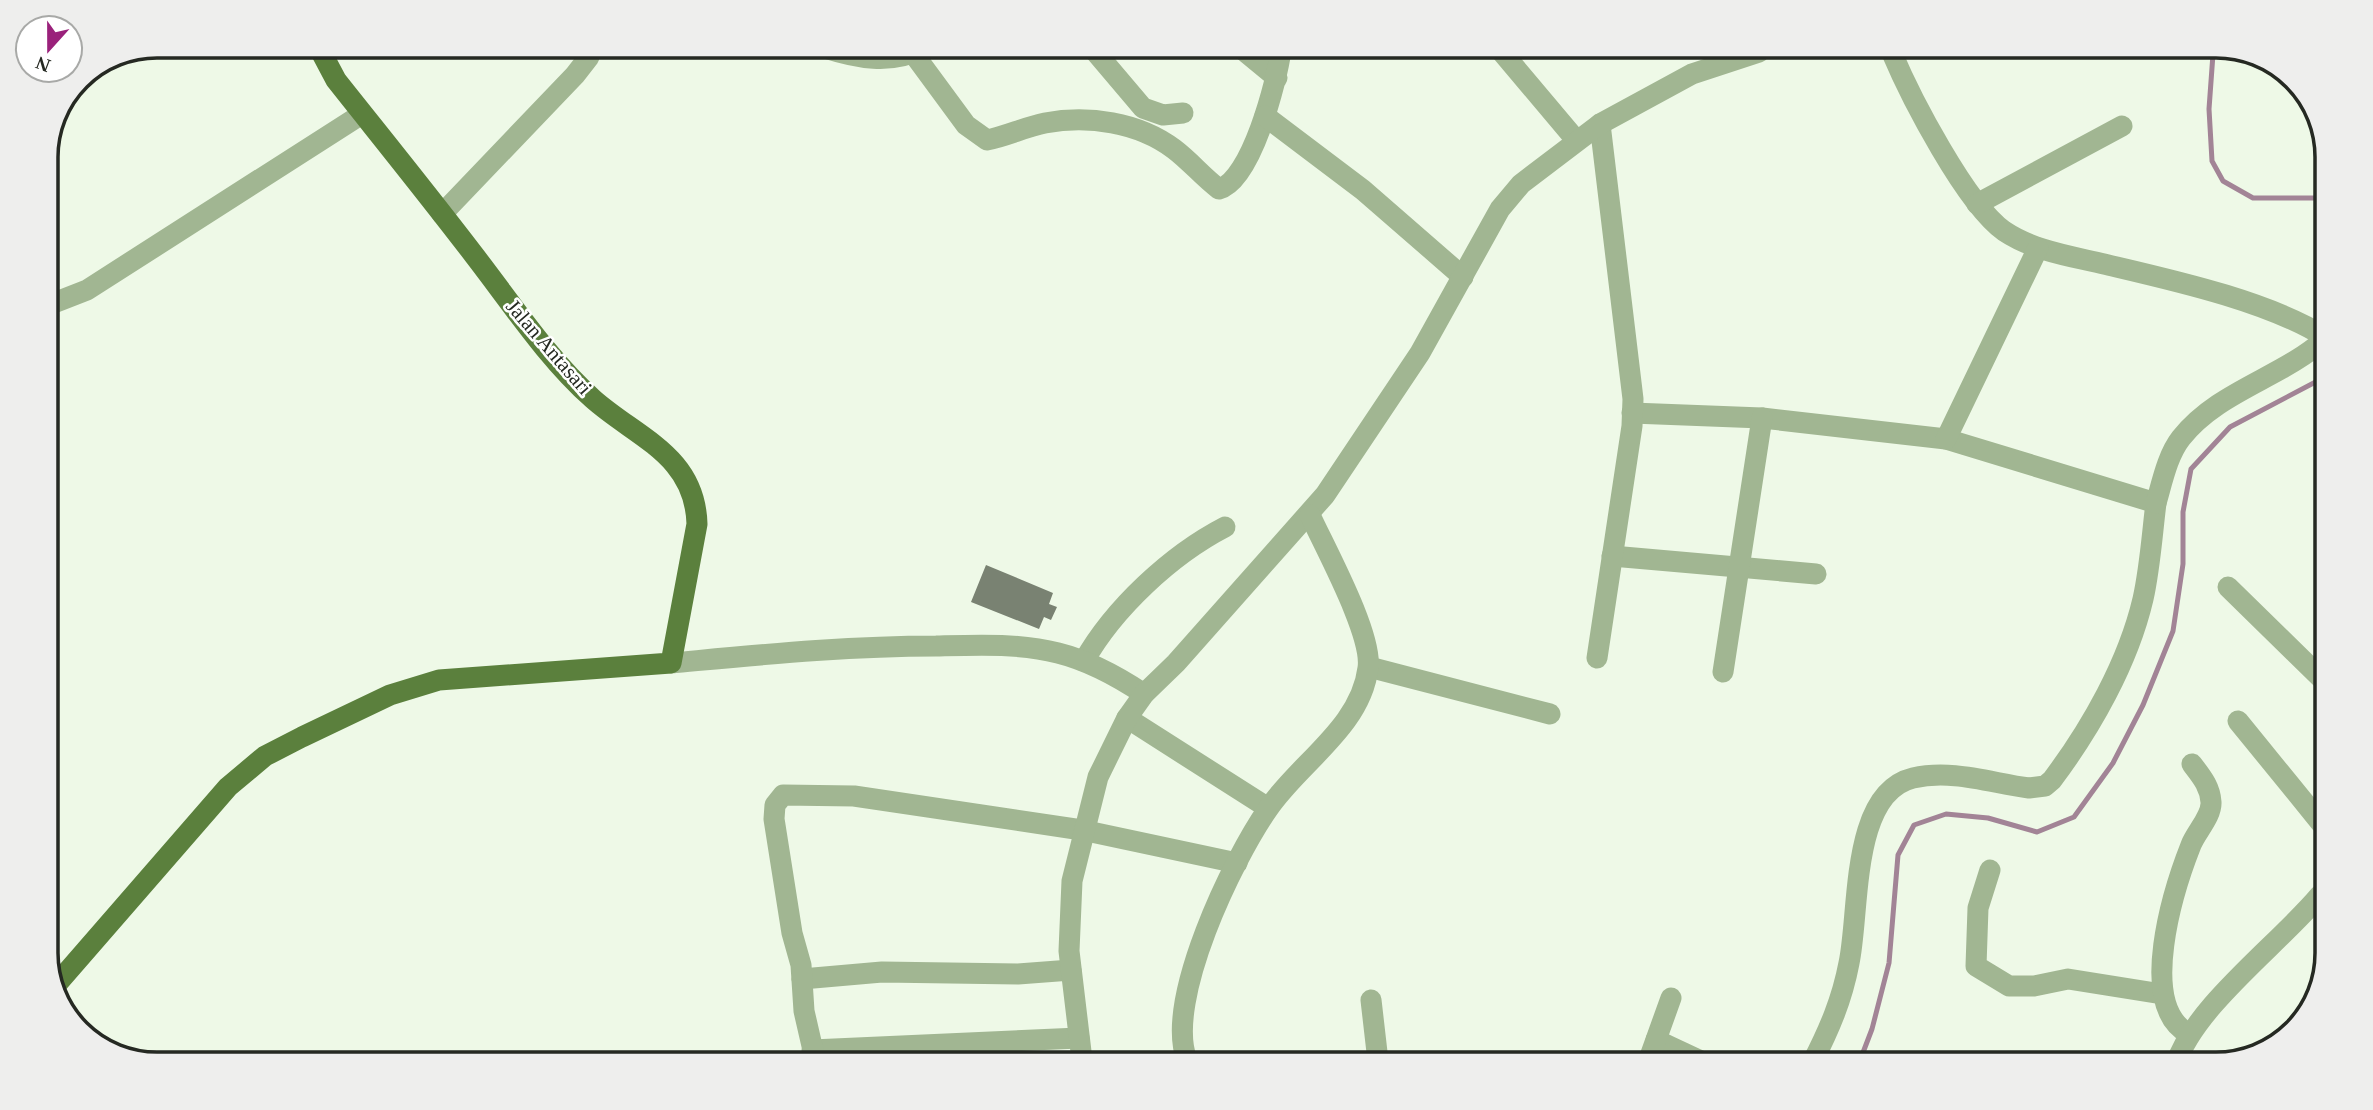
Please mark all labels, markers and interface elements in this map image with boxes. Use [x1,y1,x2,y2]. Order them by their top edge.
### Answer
north arrow [14,14,84,84]
text: N [33,52,53,77]
street label: Jalan Antasari [501,294,597,400]

